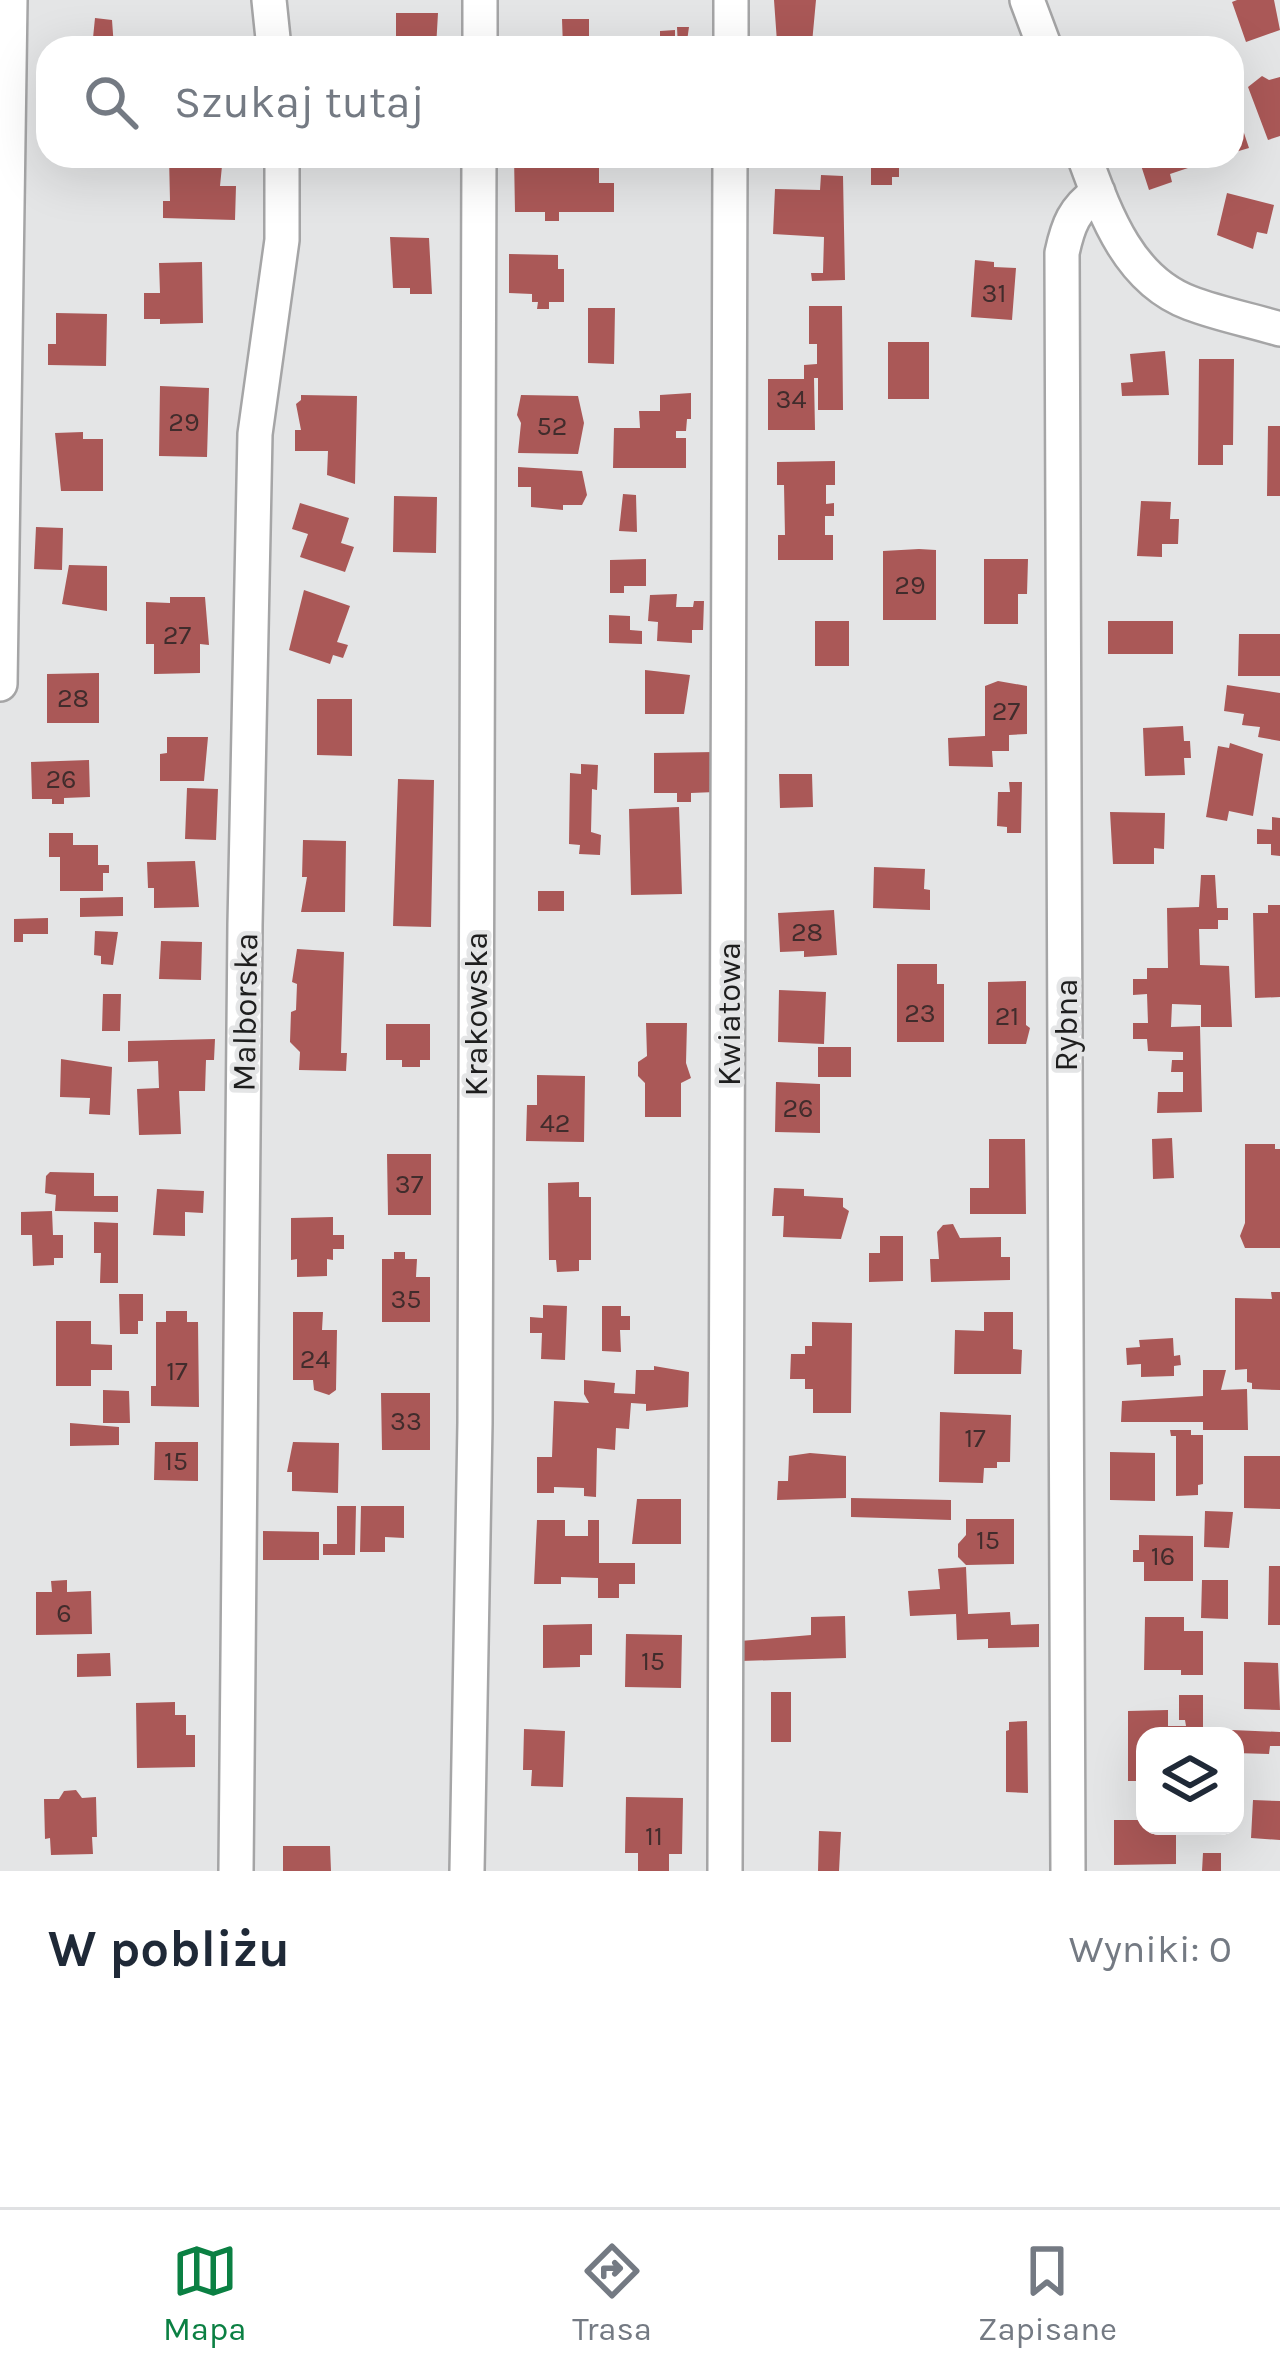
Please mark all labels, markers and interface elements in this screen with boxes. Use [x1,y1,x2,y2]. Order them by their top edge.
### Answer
search box [36,36,1244,168]
icon: search [78,69,144,135]
text: Szukaj tutaj [174,76,425,128]
house number: 31 [982,277,1006,309]
house number: 34 [775,383,807,415]
house number: 29 [168,406,200,438]
house number: 52 [537,410,567,442]
house number: 29 [894,569,926,601]
house number: 27 [163,619,191,651]
house number: 28 [57,682,89,714]
house number: 27 [992,695,1020,727]
house number: 26 [45,763,77,795]
house number: 28 [791,916,823,948]
street label: Malborska [225,932,265,1092]
street label: Krakowska [457,932,495,1096]
street label: Kwiatowa [710,942,748,1086]
street label: Rybna [1047,978,1085,1072]
house number: 23 [904,997,936,1029]
house number: 21 [995,1000,1019,1032]
house number: 26 [782,1092,814,1124]
house number: 42 [540,1107,570,1139]
house number: 37 [395,1168,424,1200]
house number: 35 [390,1283,422,1315]
house number: 24 [300,1343,330,1375]
house number: 17 [166,1355,188,1387]
house number: 33 [390,1405,422,1437]
house number: 17 [964,1422,986,1454]
house number: 15 [164,1445,188,1477]
house number: 15 [976,1524,1000,1556]
house number: 16 [1151,1540,1175,1572]
house number: 6 [56,1597,72,1629]
house number: 15 [641,1645,665,1677]
map controls [1136,1727,1244,1835]
button: layers [1136,1727,1244,1835]
house number: 11 [645,1820,663,1852]
text: W pobliżu [48,1919,290,1979]
text: Wyniki: 0 [1069,1926,1232,1972]
tab: Mapa [163,2238,246,2348]
tab: Trasa [572,2238,652,2348]
tab: Zapisane [978,2238,1117,2348]

